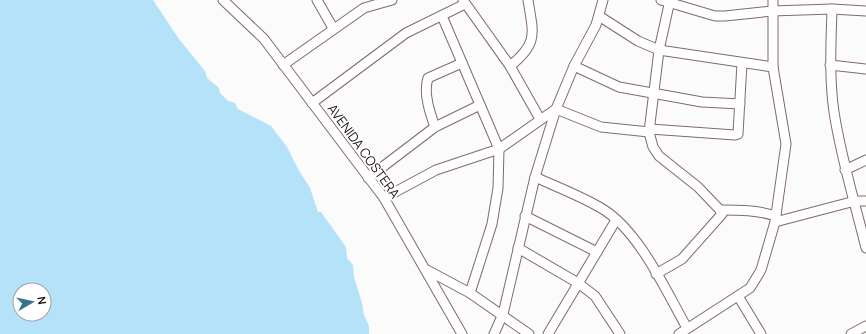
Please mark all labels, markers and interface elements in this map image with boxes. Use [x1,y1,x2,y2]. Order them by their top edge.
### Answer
street label: AVENIDA COSTERA [324,100,404,202]
north arrow [12,282,52,322]
text: N [34,295,50,306]

